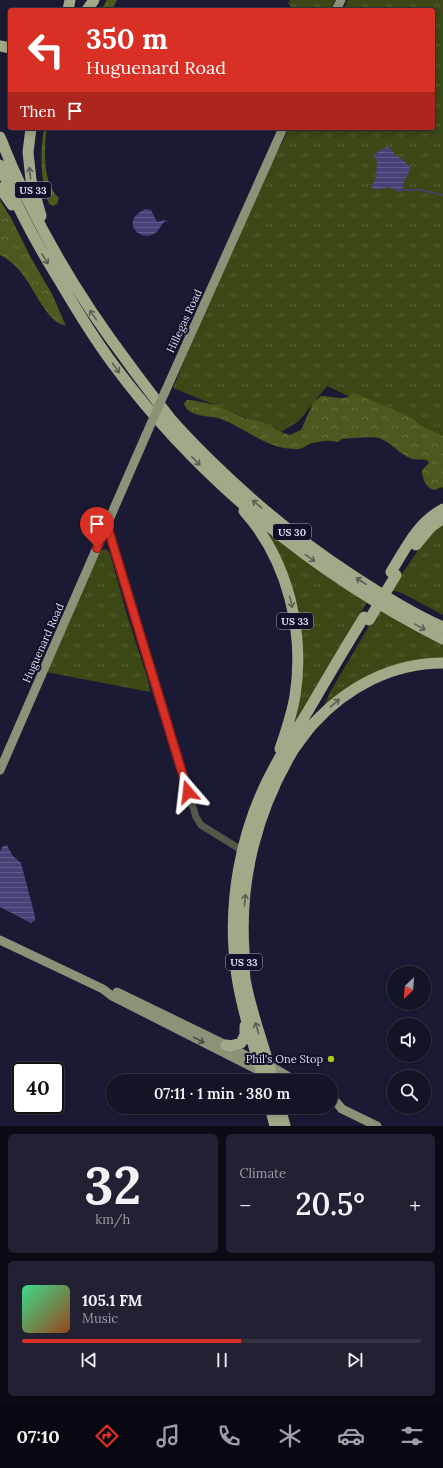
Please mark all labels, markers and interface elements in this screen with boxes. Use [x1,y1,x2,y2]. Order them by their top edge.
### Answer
text: 350 m [86,21,168,57]
icon: left [20,24,72,76]
text: Huguenard Road [86,56,226,79]
icon: arrive [64,100,86,122]
text: Then [20,102,56,121]
one-way arrow [26,167,34,180]
road number: US 33 [15,182,51,198]
one-way arrow [42,253,50,265]
street label: Hillegas Road [163,286,205,355]
one-way arrow [89,310,97,321]
one-way arrow [112,362,120,373]
one-way arrow [191,456,201,466]
one-way arrow [252,499,262,508]
pin [80,507,114,548]
icon: arrive [86,513,108,535]
road number: US 30 [273,524,311,540]
one-way arrow [304,554,315,562]
one-way arrow [356,577,367,585]
one-way arrow [287,595,295,608]
street label: Huguenard Road [19,601,67,685]
road number: US 33 [277,613,313,629]
one-way arrow [414,623,426,631]
one-way arrow [330,698,340,708]
position arrow [167,771,209,813]
one-way arrow [241,893,248,906]
road number: US 33 [226,954,262,970]
north arrow [387,966,431,1010]
map controls [387,966,431,1114]
button: sound [387,1018,431,1062]
one-way arrow [253,1022,260,1035]
one-way arrow [192,1037,204,1044]
place label: Phil's One Stop [246,1052,323,1066]
marker: Phil's One Stop [326,1054,336,1064]
speed limit sign: 40 [12,1062,64,1114]
button: search [387,1070,431,1114]
text: 07:11 · 1 min · 380 m [154,1084,290,1103]
text: 32 [84,1152,141,1218]
text: Climate [240,1165,286,1182]
text: 20.5° [295,1185,365,1223]
text: − [240,1191,251,1219]
text: + [409,1191,421,1219]
text: km/h [95,1211,130,1228]
text: 105.1 FM [82,1291,142,1310]
text: Music [82,1310,118,1327]
icon: previous [78,1349,100,1371]
icon: pause [211,1349,233,1371]
icon: next [344,1349,366,1371]
icon: directions [93,1422,121,1450]
icon: music [154,1422,182,1450]
icon: phone [215,1422,243,1450]
icon: climate [276,1422,304,1450]
icon: car [337,1422,365,1450]
icon: filters [398,1422,426,1450]
text: 07:10 [17,1425,60,1448]

